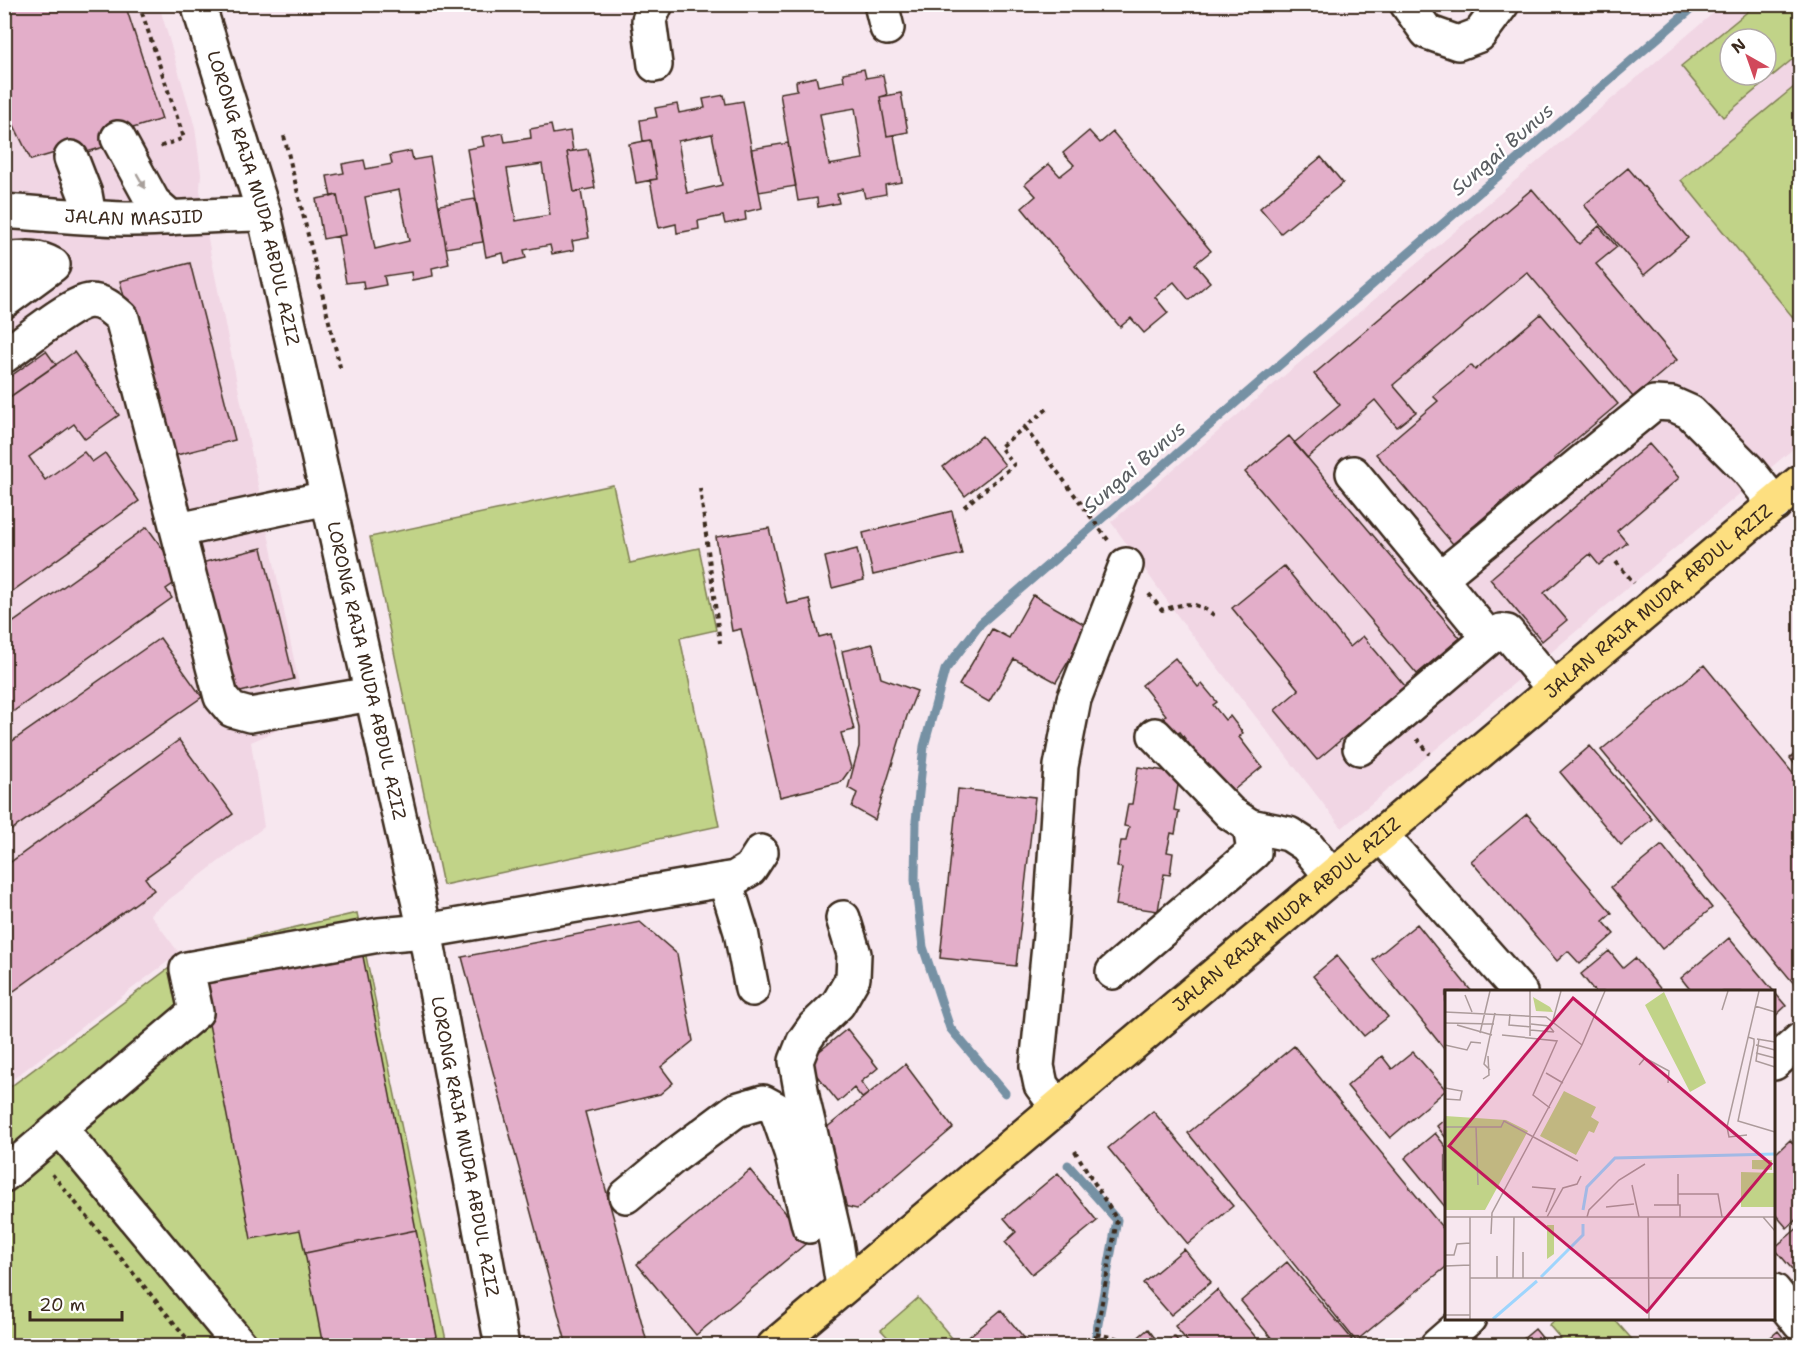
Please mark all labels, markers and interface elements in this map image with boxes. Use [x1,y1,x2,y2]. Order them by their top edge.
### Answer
north arrow [1718,27,1778,87]
text: N [1727,34,1750,58]
street label: LORONG RAJA MUDA ABDUL AZIZ [201,48,305,348]
water label: Sungai Bunus [1445,97,1559,201]
one-way arrow [136,173,146,190]
street label: JALAN MASJID [63,204,204,231]
water label: Sungai Bunus [1077,415,1191,519]
street label: JALAN RAJA MUDA ABDUL AZIZ [1539,499,1777,704]
street label: LORONG RAJA MUDA ABDUL AZIZ [321,519,412,822]
street label: JALAN RAJA MUDA ABDUL AZIZ [1168,812,1405,1017]
inset map [1445,990,1775,1320]
street label: LORONG RAJA MUDA ABDUL AZIZ [425,994,505,1299]
scale bar [30,1284,122,1322]
text: 20 m [39,1293,85,1317]

